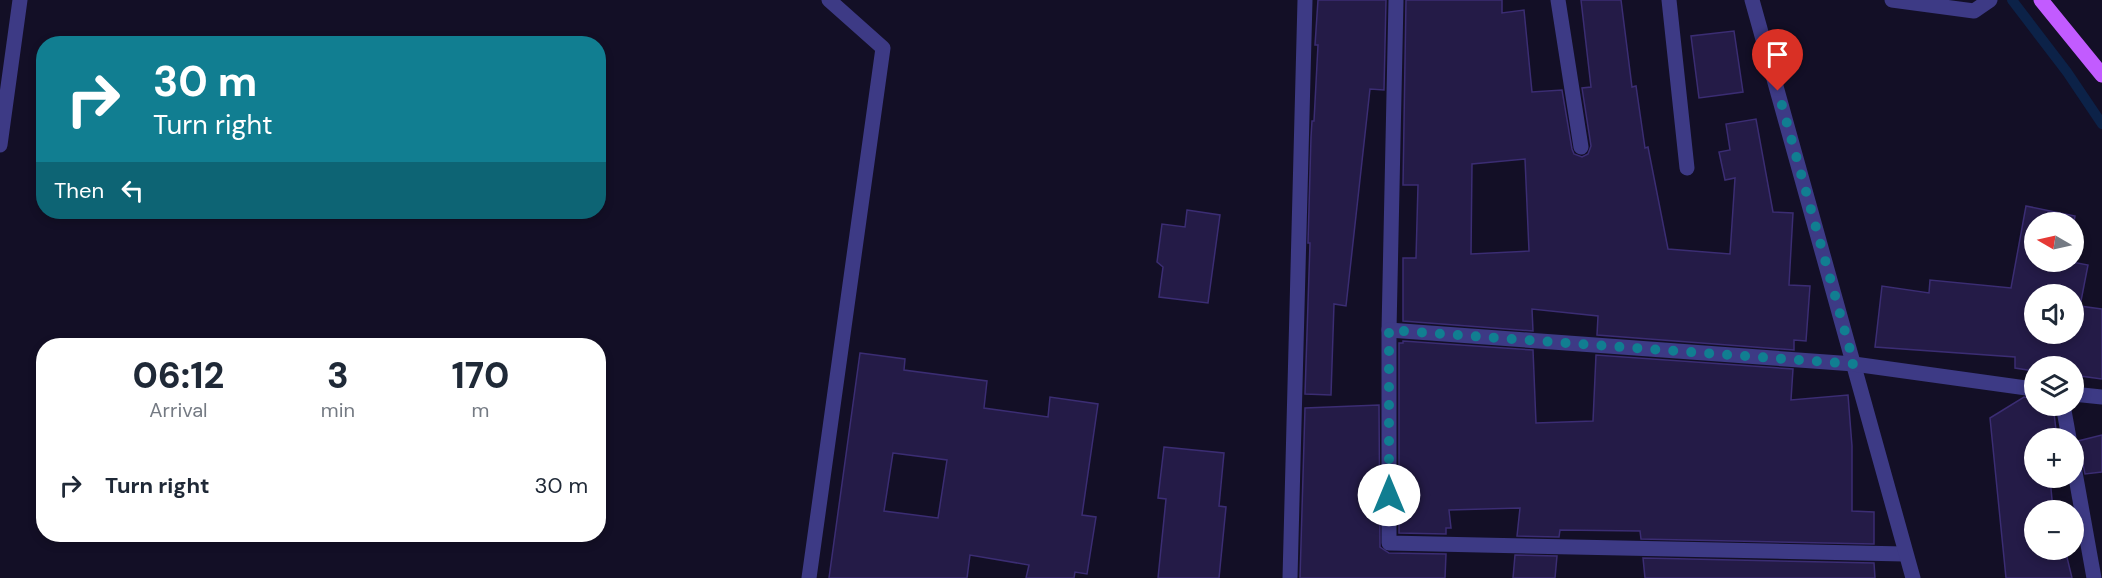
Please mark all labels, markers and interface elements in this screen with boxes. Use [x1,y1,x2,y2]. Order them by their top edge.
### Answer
pin [1752,29,1803,91]
icon: arrive [1761,38,1794,71]
text: 30 m [153,54,257,109]
icon: right [54,60,132,138]
text: Turn right [153,107,273,142]
icon: left [116,174,149,207]
text: Then [54,176,104,205]
north arrow [2024,212,2084,272]
map controls [2024,212,2084,560]
button: sound [2024,284,2084,344]
text: 06:12 [133,352,224,399]
text: 3 [327,352,349,399]
text: 170 [452,352,509,399]
button: layers [2024,356,2084,416]
text: Arrival [149,397,208,423]
text: min [321,397,355,423]
text: m [472,397,489,423]
button: + [2024,428,2084,488]
position arrow [1357,463,1421,527]
icon: right [54,469,87,502]
text: Turn right [105,471,210,500]
text: 30 m [534,471,588,500]
button: − [2024,500,2084,560]

